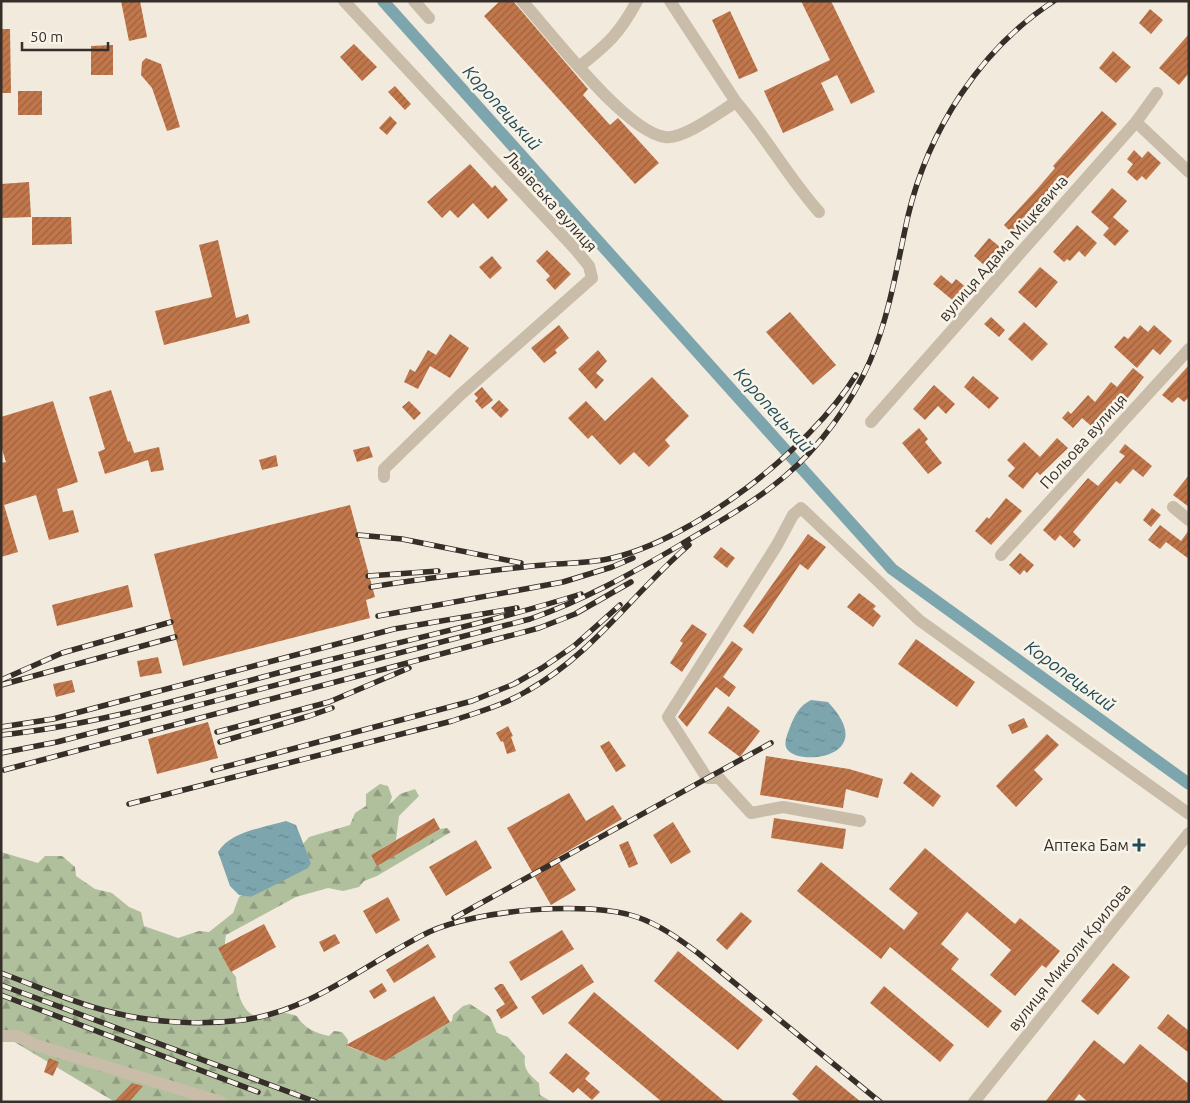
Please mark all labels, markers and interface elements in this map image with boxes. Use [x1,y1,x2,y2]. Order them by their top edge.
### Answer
scale bar [22,20,109,52]
text: 50 m [30,28,63,45]
water label: Коропецький [460,61,546,154]
street label: Львівська вулиця [501,147,601,255]
street label: вулиця Адама Міцкевича [935,171,1071,325]
water label: Коропецький [731,363,817,456]
street label: Польова вулиця [1036,390,1130,492]
water label: Коропецький [1022,636,1120,715]
place label: Аптека Бам [1044,836,1129,854]
marker: Аптека Бам [1133,839,1145,851]
street label: вулиця Миколи Крилова [1004,880,1134,1034]

